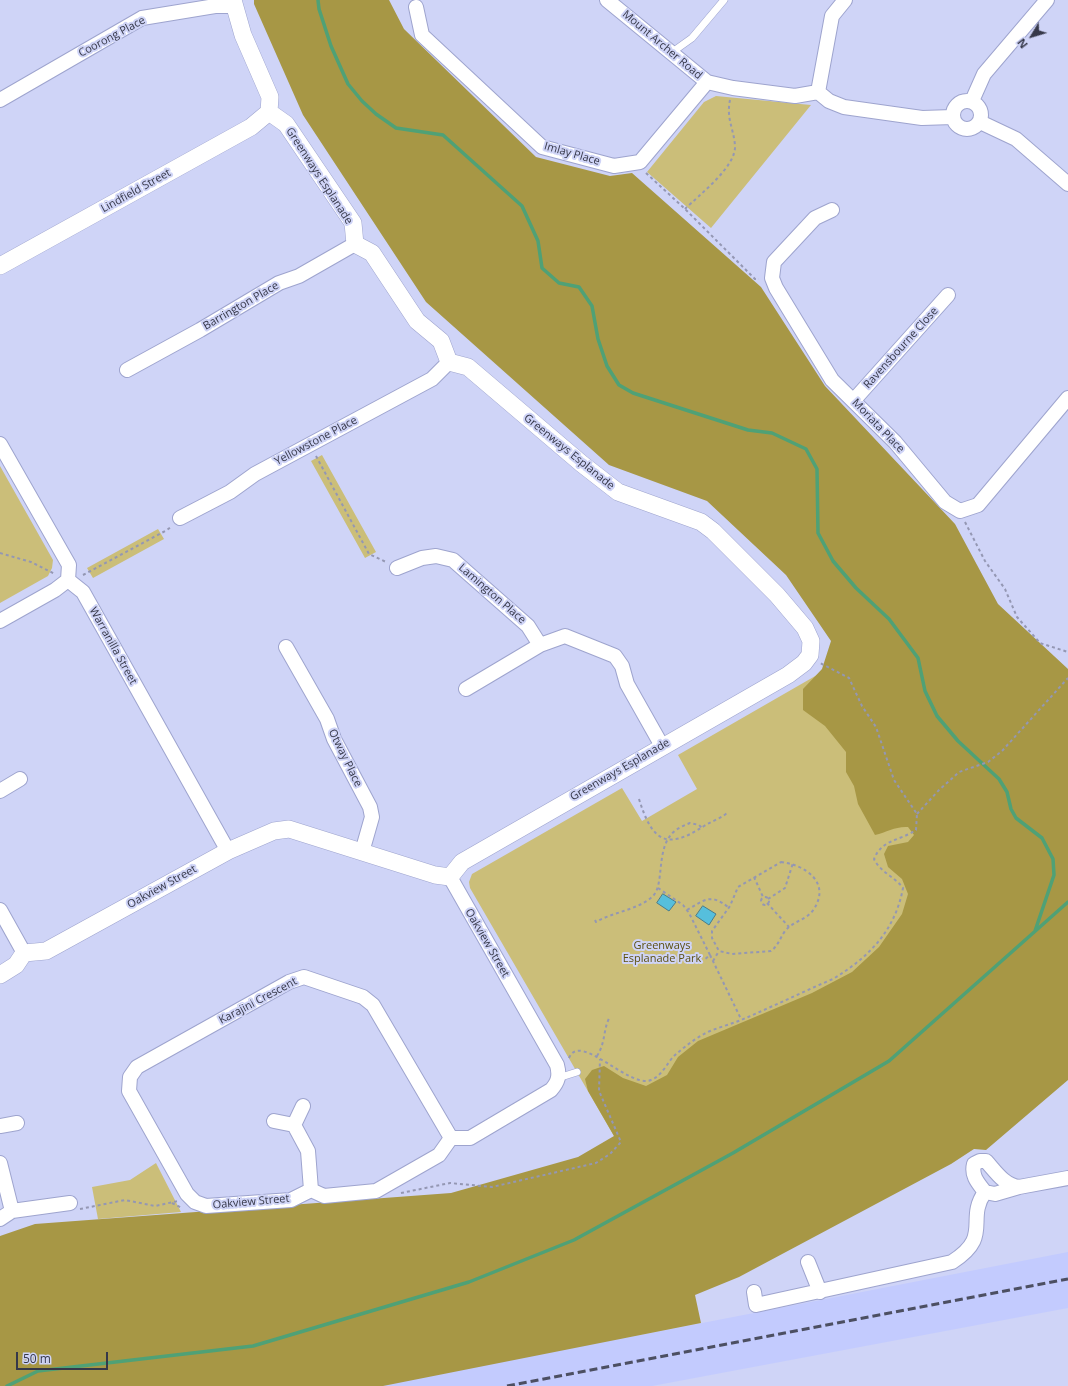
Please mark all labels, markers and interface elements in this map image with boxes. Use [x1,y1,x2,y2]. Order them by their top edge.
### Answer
street label: Mount Archer Road [619,8,705,82]
street label: Coorong Place [76,14,148,60]
north arrow [1012,16,1052,56]
text: N [1013,36,1031,52]
street label: Greenways Esplanade [283,125,355,227]
street label: Imlay Place [543,140,601,168]
street label: Lindfield Street [99,166,173,216]
street label: Barrington Place [201,279,281,333]
street label: Ravensbourne Close [861,305,941,391]
street label: Moriata Place [849,396,907,456]
street label: Greenways Esplanade [521,411,617,493]
street label: Yellowstone Place [272,414,360,468]
street label: Lamington Place [456,561,528,627]
street label: Warranilla Street [86,605,140,687]
street label: Otway Place [325,727,365,789]
street label: Greenways Esplanade [568,736,672,804]
street label: Oakview Street [125,863,199,911]
street label: Oakview Street [462,906,512,980]
park label: Greenways Esplanade Park [623,939,701,965]
street label: Karajini Crescent [217,975,299,1027]
street label: Oakview Street [212,1192,290,1212]
scale bar [18,1344,110,1370]
text: 50 m [23,1350,51,1367]

